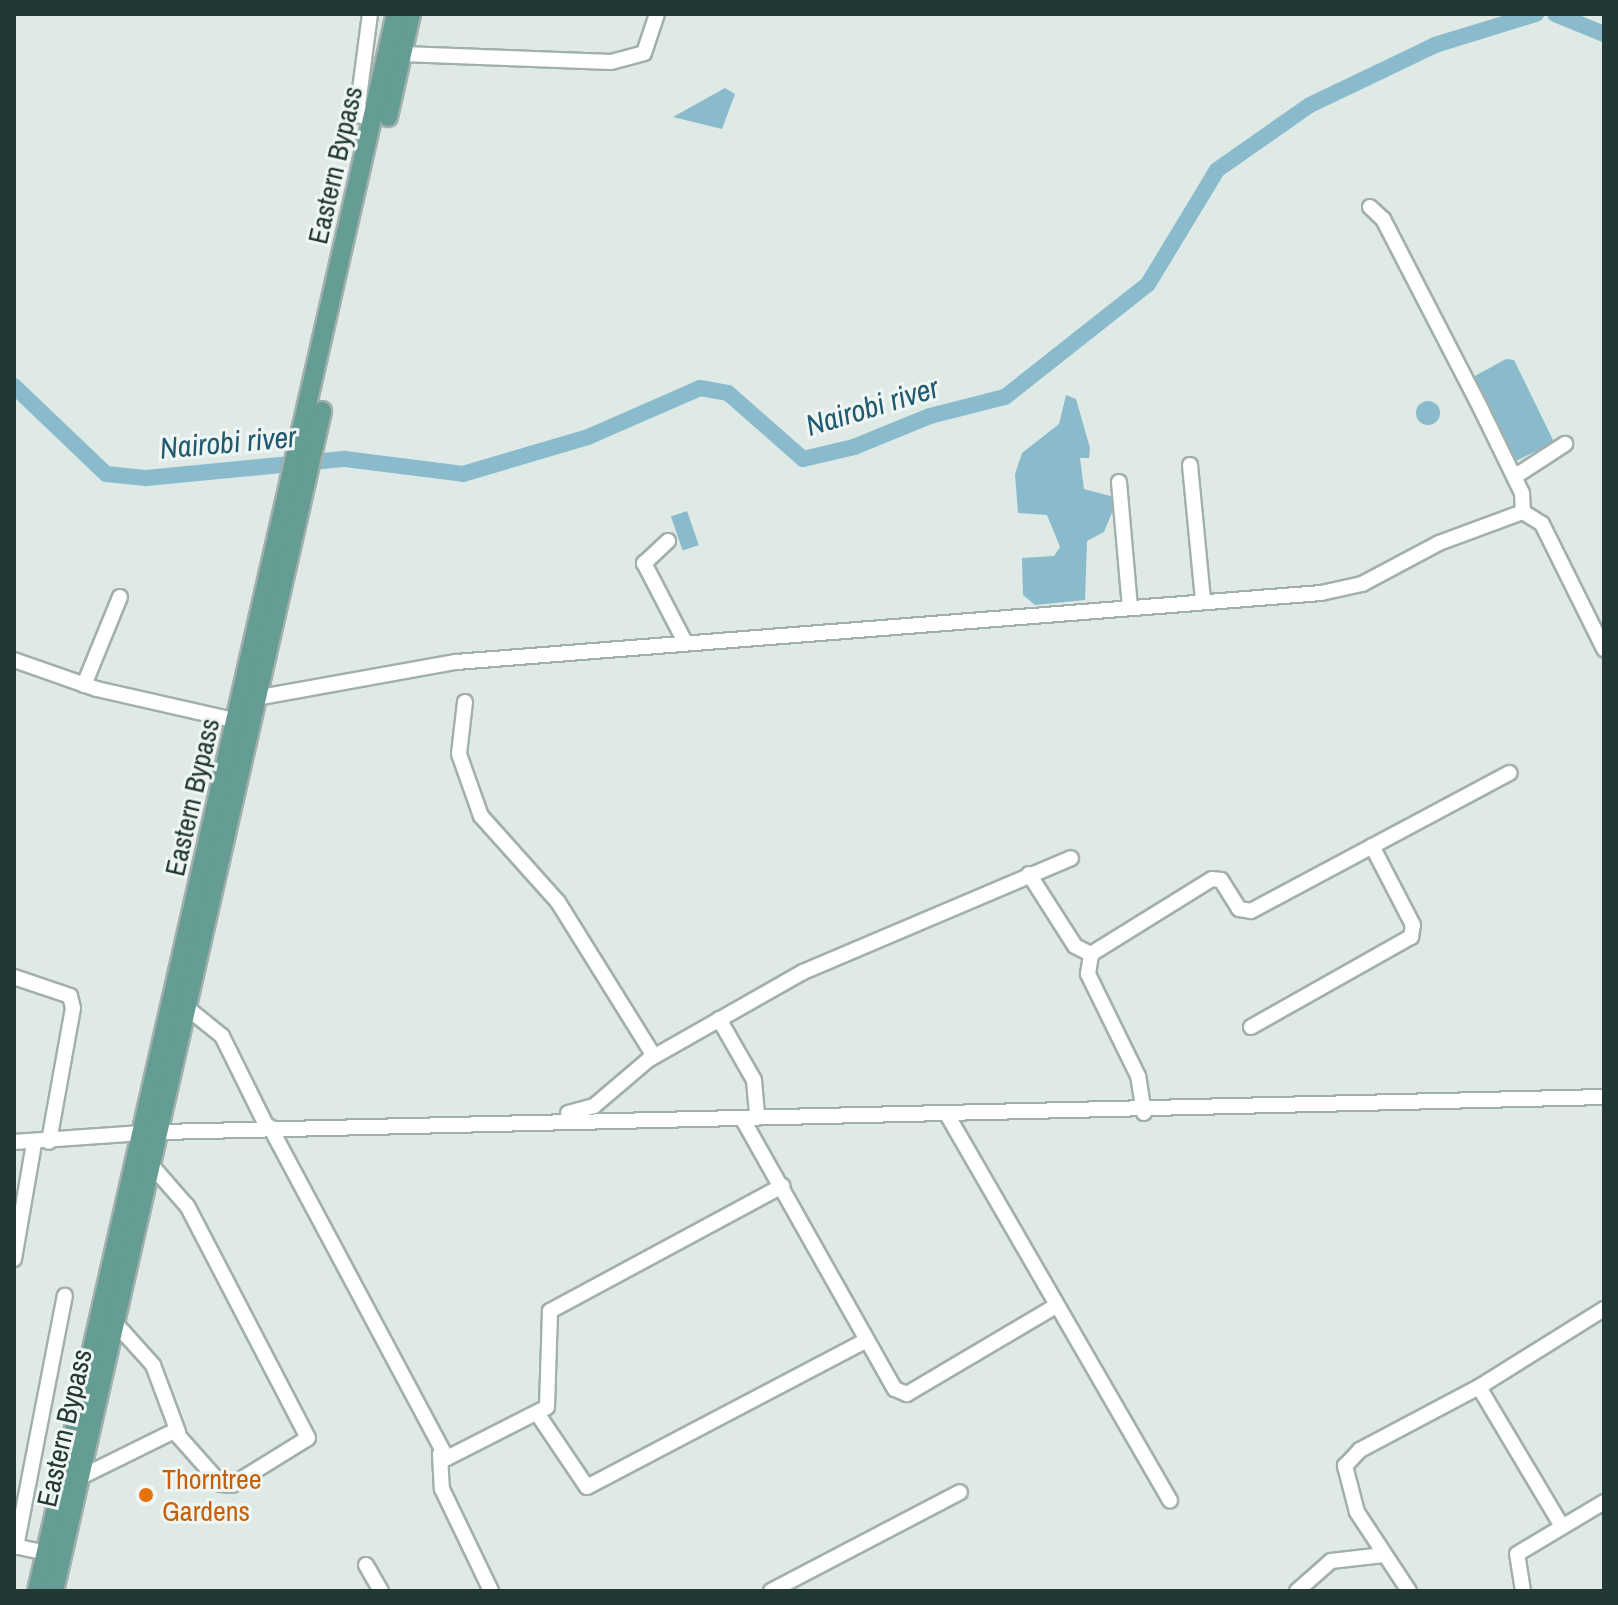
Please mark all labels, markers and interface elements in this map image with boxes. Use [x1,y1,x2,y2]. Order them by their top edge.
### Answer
street label: Eastern Bypass [301,83,369,247]
water label: Nairobi river [801,369,943,443]
water label: Nairobi river [158,418,298,466]
street label: Eastern Bypass [158,715,226,879]
street label: Eastern Bypass [30,1346,98,1510]
place label: Thorntree Gardens [162,1462,262,1528]
marker: Thorntree Gardens [137,1486,155,1504]

